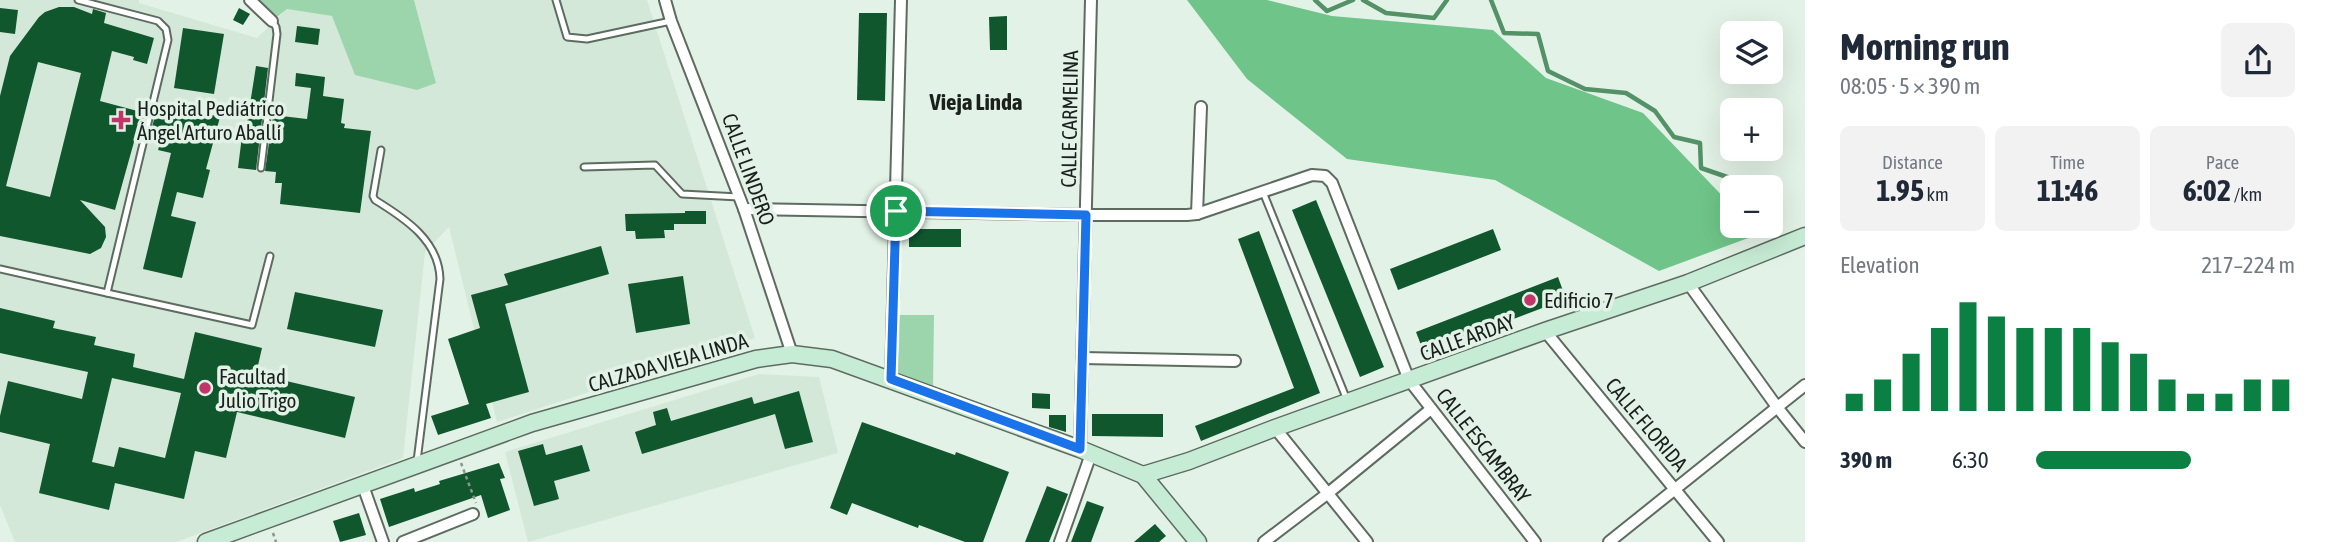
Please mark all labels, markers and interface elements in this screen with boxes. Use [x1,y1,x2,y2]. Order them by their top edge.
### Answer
map controls [1720,21,1783,238]
button: layers [1720,21,1783,84]
button: share [2221,23,2295,97]
text: Morning run [1840,25,2010,68]
street label: CALLE CARMELINA [1056,49,1082,188]
text: 08:05 · 5 × 390 m [1840,73,1980,99]
district label: Vieja Linda [928,89,1023,115]
place label: Hospital Pediátrico Ángel Arturo Aballí [137,96,284,144]
button: + [1720,98,1783,161]
marker: Hospital Pediátrico Ángel Arturo Aballí [111,110,131,130]
street label: CALLE LINDERO [718,110,780,228]
text: Distance [1882,151,1943,173]
text: Time [2050,151,2085,173]
text: Pace [2206,151,2239,173]
text: 1.95 [1876,173,1924,207]
text: 11:46 [2037,173,2098,207]
text: 6:02 [2183,173,2231,207]
button: − [1720,175,1783,238]
pin [866,181,926,241]
text: km [1924,183,1949,205]
text: /km [2231,183,2262,205]
icon: arrive [877,192,915,230]
text: Elevation [1840,252,1920,278]
text: 217–224 m [2201,252,2295,278]
place label: Edificio 7 [1544,288,1614,312]
marker: Edificio 7 [1522,292,1538,308]
street label: CALLE ARDAY [1416,309,1518,365]
street label: CALZADA VIEJA LINDA [585,328,751,396]
place label: Facultad Julio Trigo [219,364,296,412]
street label: CALLE FLORIDA [1601,373,1693,476]
marker: Facultad Julio Trigo [197,380,213,396]
street label: CALLE ESCAMBRAY [1432,383,1536,507]
text: 390 m [1840,447,1892,473]
text: 6:30 [1952,447,1989,473]

